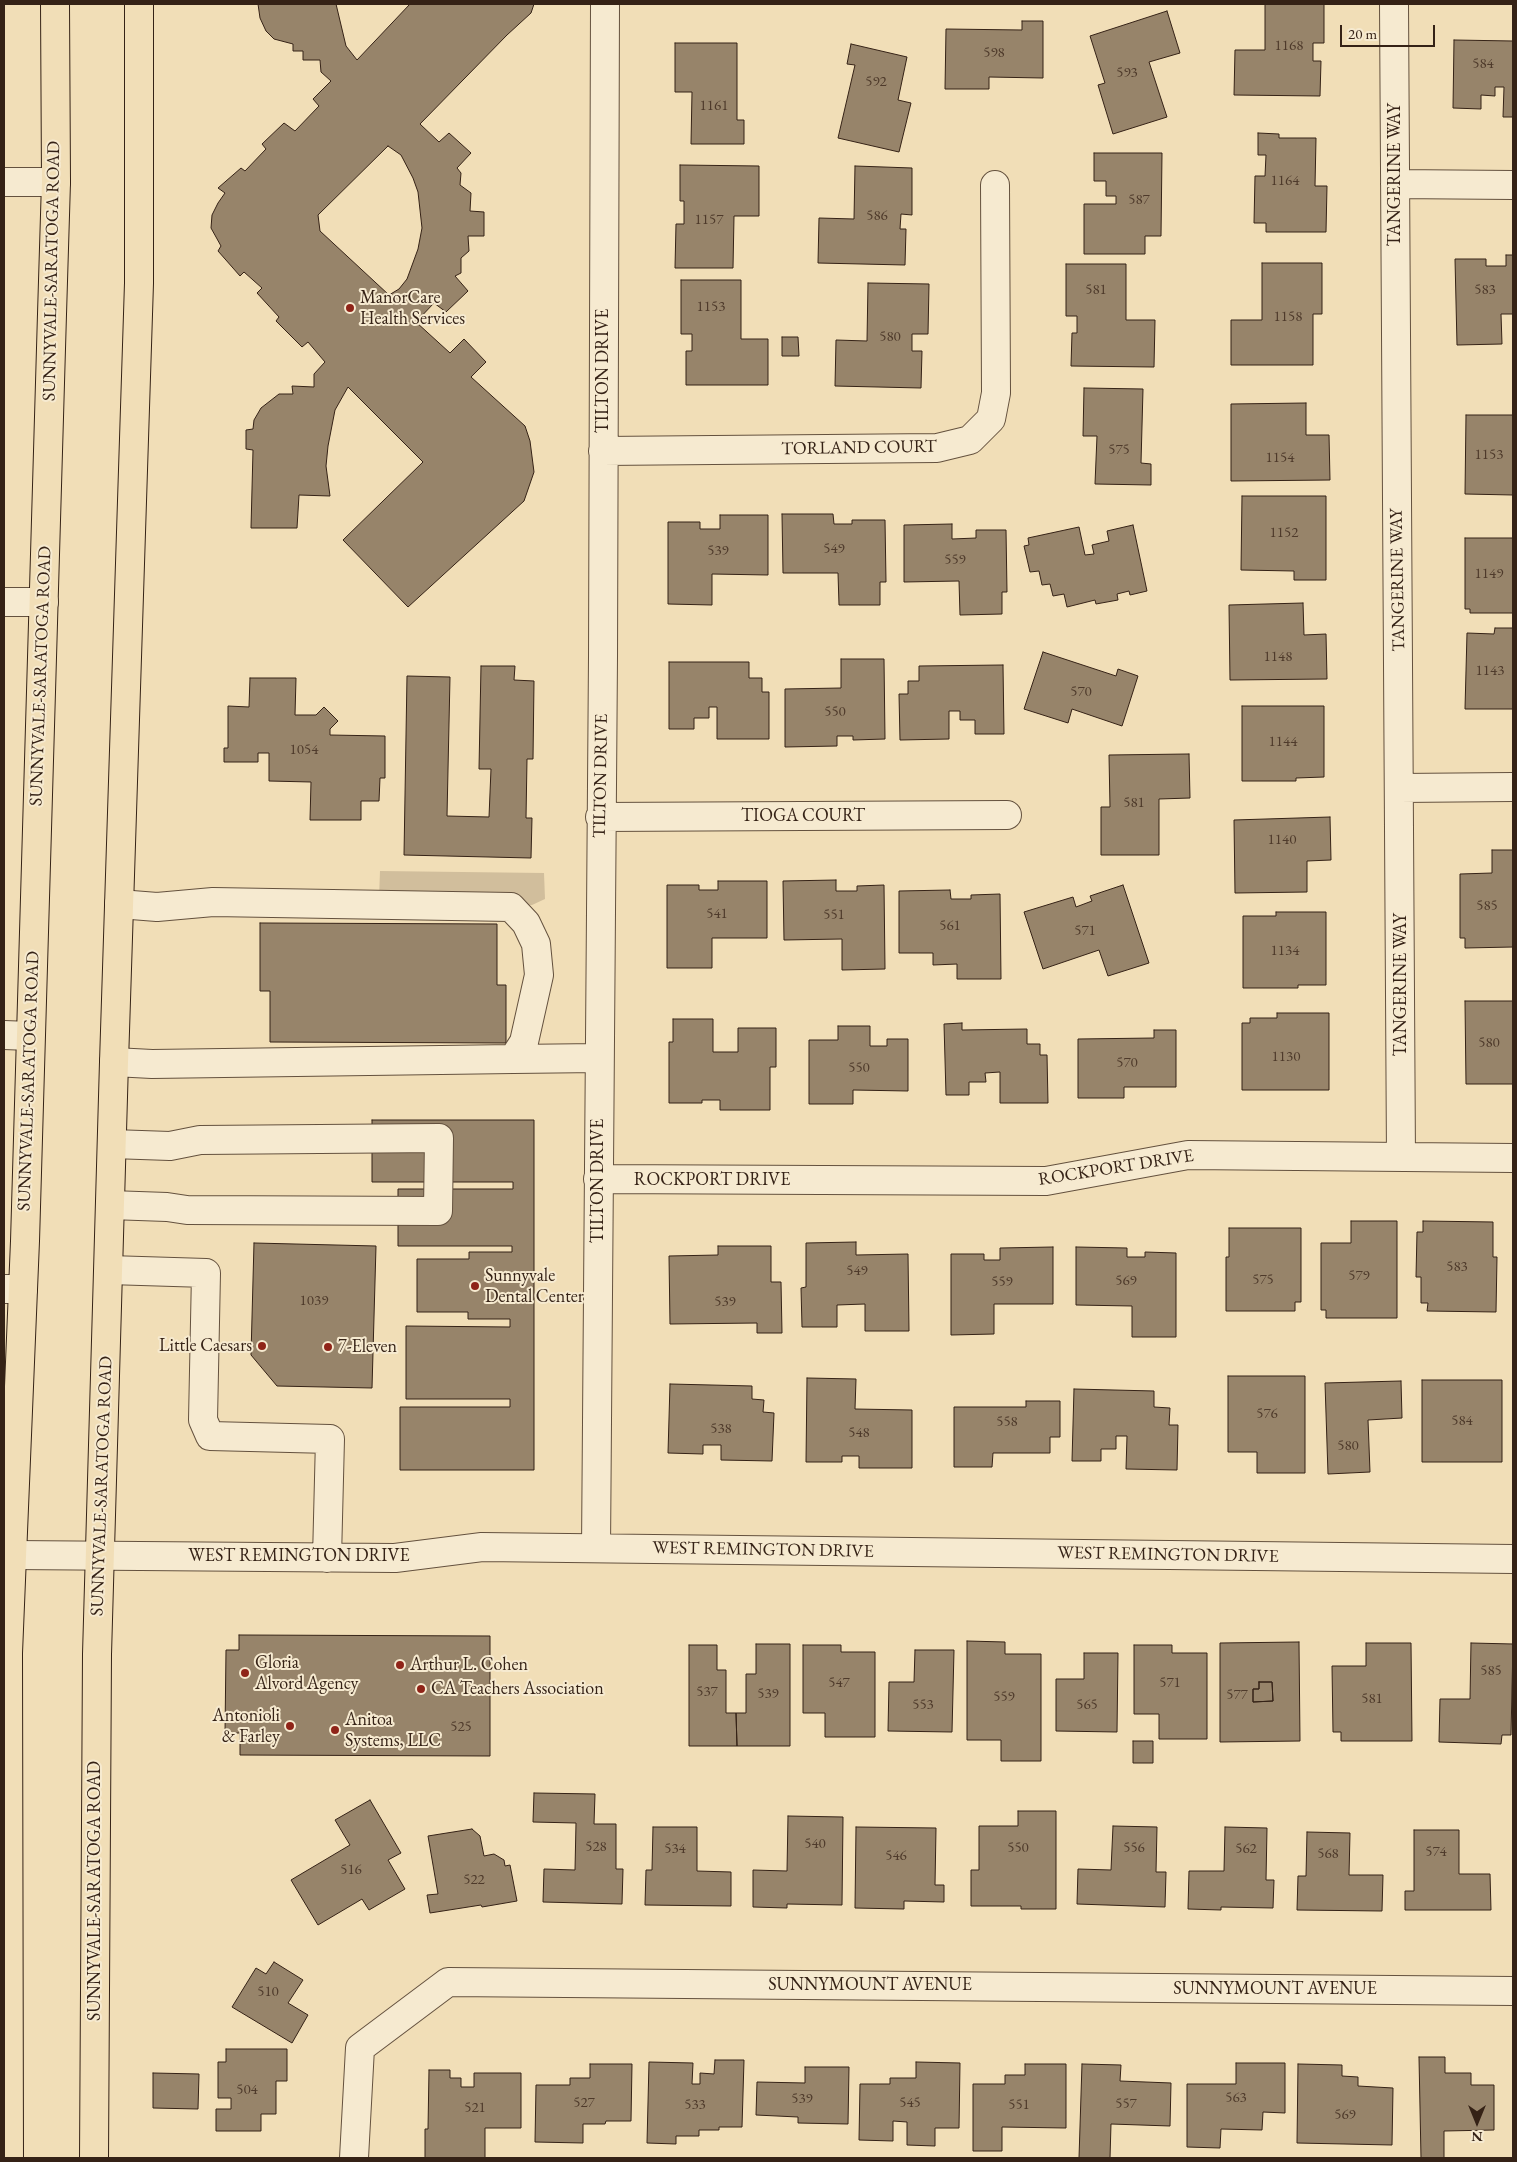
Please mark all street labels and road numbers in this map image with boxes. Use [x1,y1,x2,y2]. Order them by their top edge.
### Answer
street label: TANGERINE WAY [1384,103,1406,247]
street label: SUNNYVALE-SARATOGA ROAD [39,141,65,401]
street label: TILTON DRIVE [592,309,614,433]
street label: TORLAND COURT [781,436,937,460]
street label: TANGERINE WAY [1386,508,1410,652]
street label: SUNNYVALE-SARATOGA ROAD [26,546,56,806]
street label: TILTON DRIVE [589,714,613,838]
street label: TIOGA COURT [741,805,865,827]
street label: TANGERINE WAY [1390,913,1412,1057]
street label: SUNNYVALE-SARATOGA ROAD [14,951,44,1211]
street label: TILTON DRIVE [587,1119,609,1243]
street label: ROCKPORT DRIVE [1037,1145,1195,1191]
street label: ROCKPORT DRIVE [634,1169,790,1191]
street label: SUNNYVALE-SARATOGA ROAD [87,1356,117,1616]
street label: WEST REMINGTON DRIVE [652,1537,874,1563]
street label: WEST REMINGTON DRIVE [1057,1542,1279,1568]
street label: WEST REMINGTON DRIVE [188,1545,410,1567]
street label: SUNNYVALE-SARATOGA ROAD [84,1761,106,2021]
street label: SUNNYMOUNT AVENUE [768,1974,972,1996]
street label: SUNNYMOUNT AVENUE [1173,1978,1377,2000]

